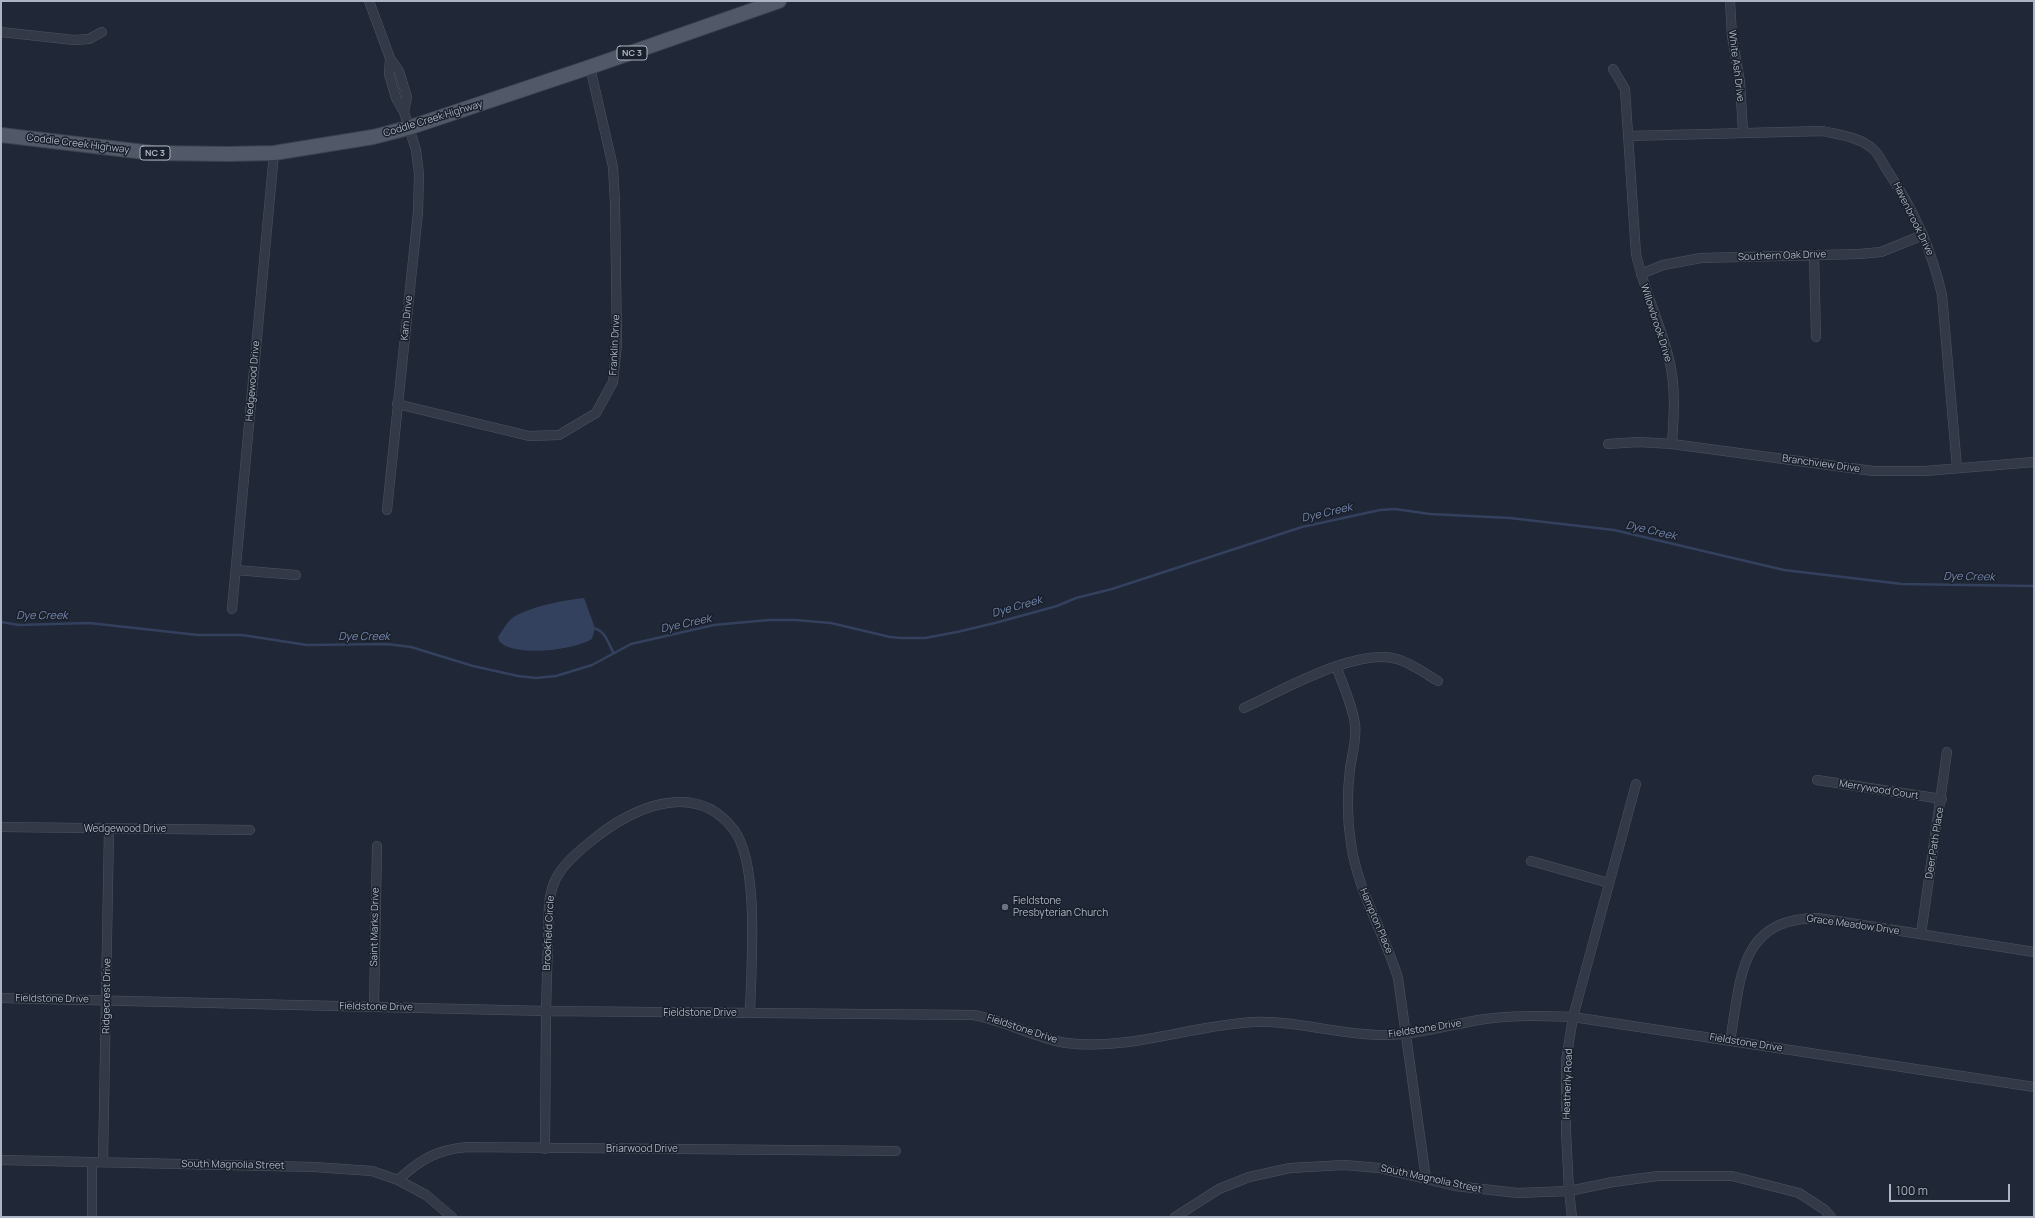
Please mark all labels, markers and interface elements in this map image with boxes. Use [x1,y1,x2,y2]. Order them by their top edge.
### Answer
street label: White Ash Drive [1726,29,1746,103]
road number: NC 3 [617,46,647,60]
street label: Coddle Creek Highway [382,98,484,140]
street label: Coddle Creek Highway [26,132,130,156]
road number: NC 3 [140,146,170,160]
street label: Havenbrook Drive [1890,180,1936,258]
street label: Southern Oak Drive [1738,248,1826,264]
street label: Willowbrook Drive [1638,283,1674,363]
street label: Kam Drive [399,295,415,341]
street label: Franklin Drive [607,314,623,376]
street label: Hedgewood Drive [244,340,262,422]
street label: Branchview Drive [1781,453,1861,475]
water label: Dye Creek [1300,501,1354,525]
water label: Dye Creek [1624,519,1678,543]
water label: Dye Creek [1943,570,1995,584]
water label: Dye Creek [990,594,1044,620]
water label: Dye Creek [16,609,68,623]
water label: Dye Creek [659,612,713,636]
water label: Dye Creek [338,630,390,644]
street label: Merrywood Court [1838,778,1920,802]
street label: Deer Path Place [1923,806,1947,880]
street label: Wedgewood Drive [84,823,166,835]
street label: Saint Marks Drive [368,887,382,967]
street label: Hampton Place [1357,887,1395,955]
street label: Brookfield Circle [541,895,557,971]
place label: Fieldstone Presbyterian Church [1013,895,1108,918]
marker: Fieldstone Presbyterian Church [1000,902,1010,912]
street label: Grace Meadow Drive [1806,913,1900,937]
street label: Ridgecrest Drive [100,958,114,1034]
street label: Fieldstone Drive [15,992,89,1006]
street label: Fieldstone Drive [339,1000,413,1014]
street label: Fieldstone Drive [663,1007,737,1019]
street label: Fieldstone Drive [985,1012,1059,1046]
street label: Fieldstone Drive [1388,1017,1462,1041]
street label: Fieldstone Drive [1709,1031,1783,1055]
street label: Heatherly Road [1561,1048,1575,1120]
street label: Briarwood Drive [606,1143,678,1155]
street label: South Magnolia Street [181,1158,285,1172]
street label: South Magnolia Street [1379,1162,1483,1196]
scale bar [1891,1176,2012,1202]
text: 100 m [1896,1182,1928,1199]

